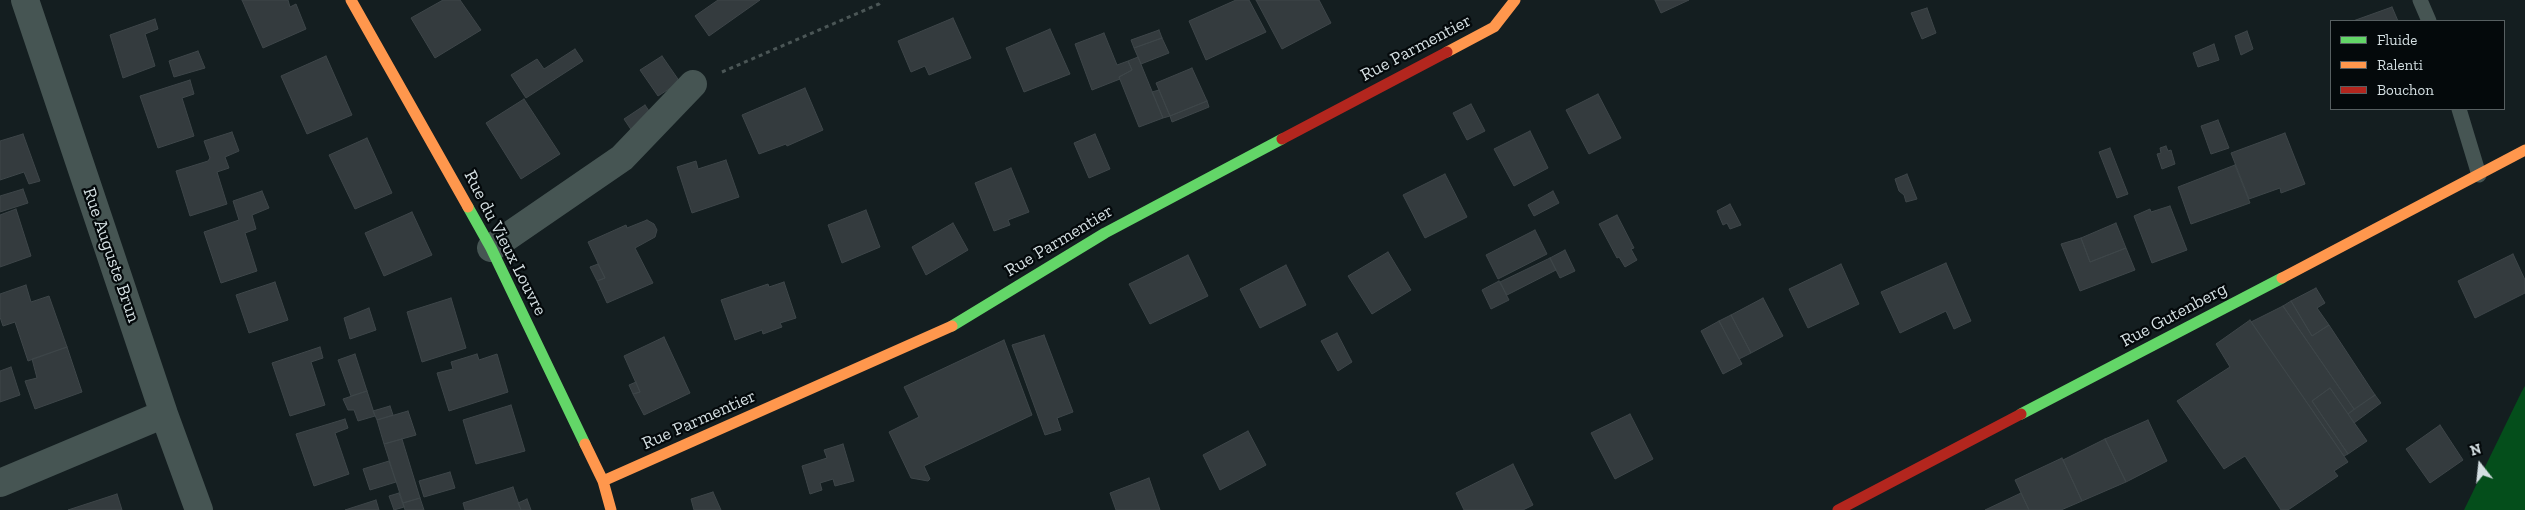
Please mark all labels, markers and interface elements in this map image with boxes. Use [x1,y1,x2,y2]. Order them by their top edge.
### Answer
street label: Rue Parmentier [1357,10,1475,86]
legend [2330,20,2505,110]
text: Fluide [2377,31,2417,49]
text: Ralenti [2377,56,2423,74]
text: Bouchon [2377,81,2434,99]
street label: Rue du Vieux Louvre [459,167,551,319]
street label: Rue Auguste Brun [78,185,144,325]
street label: Rue Parmentier [1001,200,1117,282]
street label: Rue Gutenberg [2117,278,2231,352]
street label: Rue Parmentier [639,385,759,455]
north arrow [2455,440,2505,490]
text: N [2468,440,2483,460]

